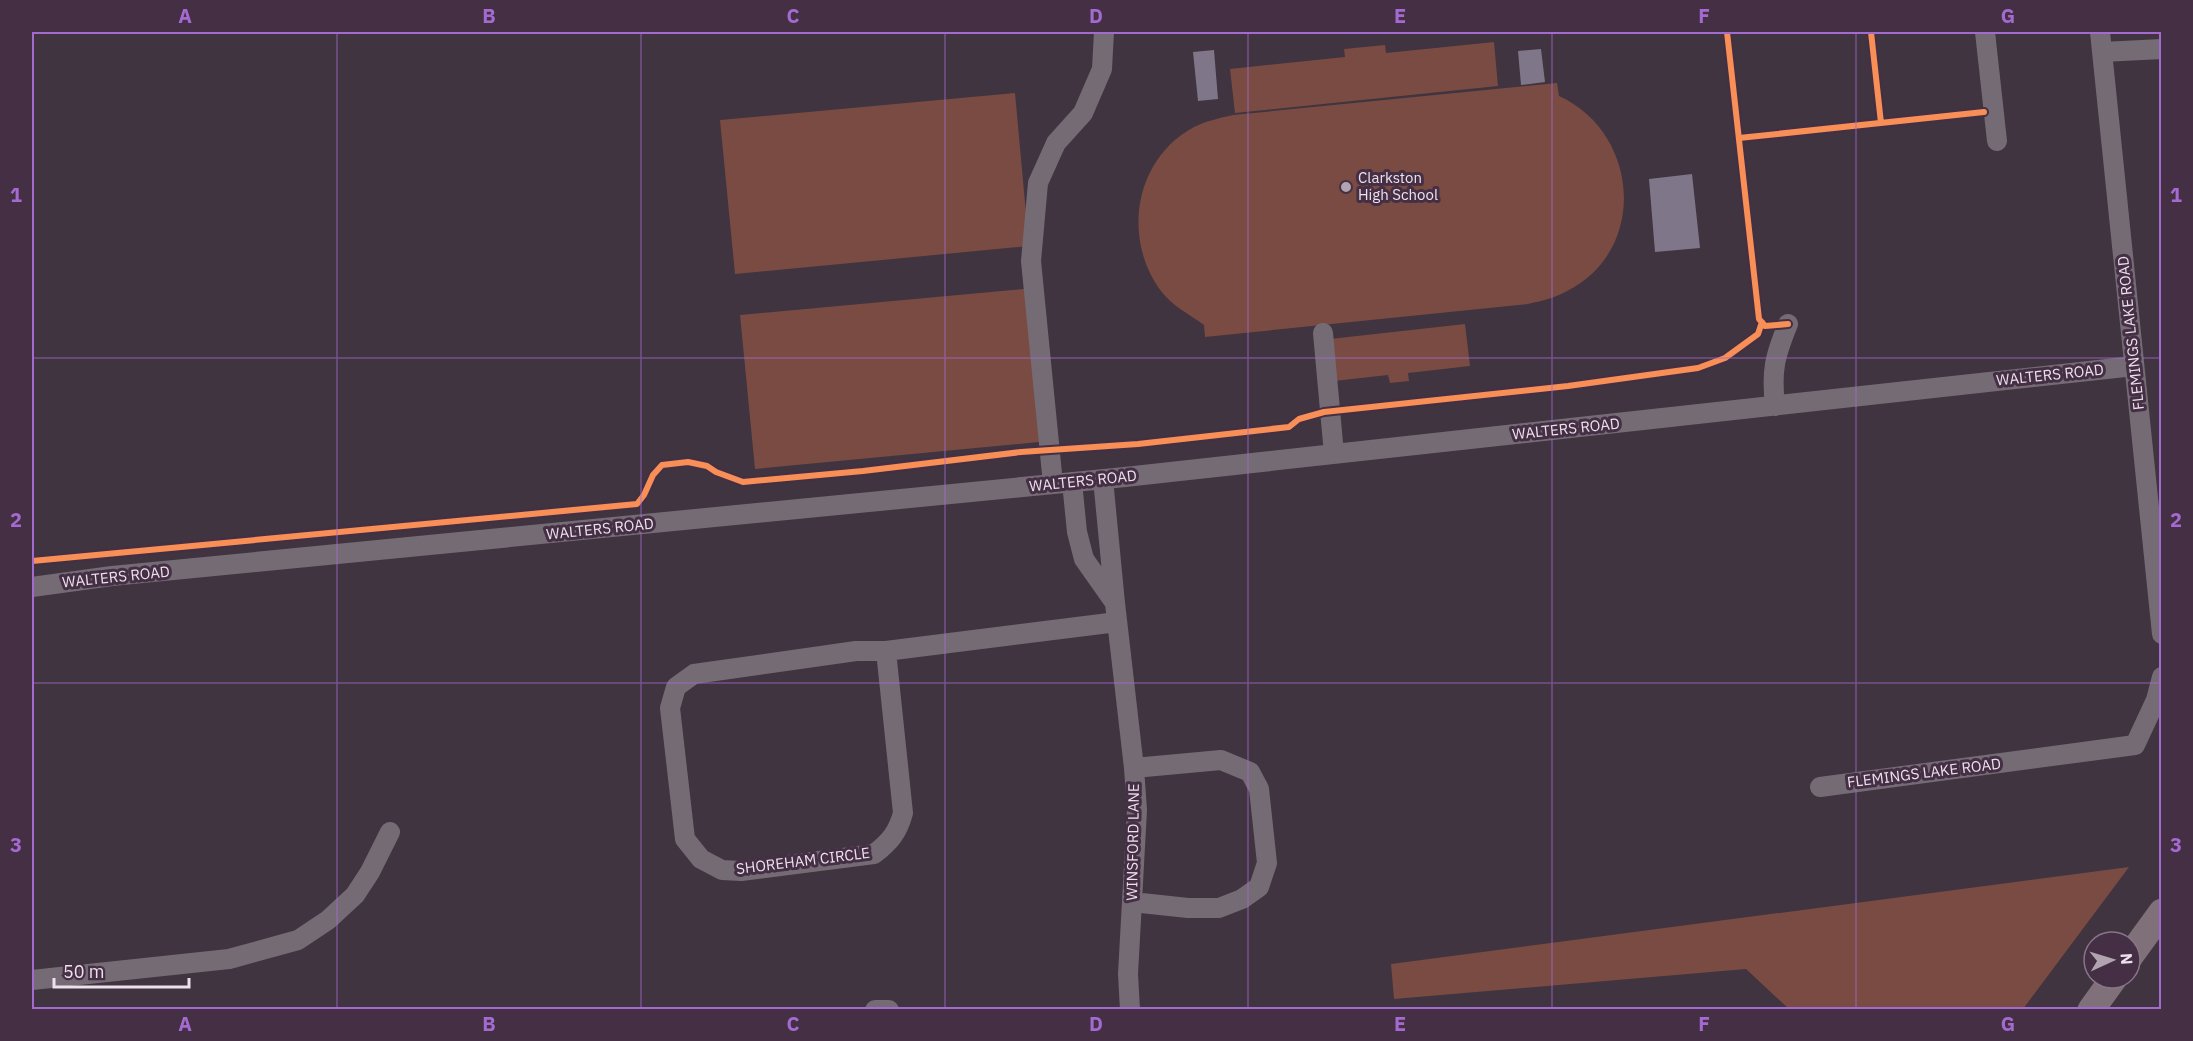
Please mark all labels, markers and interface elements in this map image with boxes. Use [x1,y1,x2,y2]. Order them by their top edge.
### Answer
text: A [178,2,192,29]
text: B [482,2,496,29]
text: C [786,2,800,29]
text: D [1089,2,1103,29]
text: E [1394,2,1406,29]
text: F [1698,2,1710,29]
text: G [2001,2,2015,29]
place label: Clarkston High School [1358,168,1438,204]
marker: Clarkston High School [1339,180,1353,194]
text: 1 [10,181,22,208]
text: 1 [2170,181,2182,208]
street label: FLEMINGS LAKE ROAD [2113,255,2148,411]
street label: WALTERS ROAD [1995,359,2105,390]
street label: WALTERS ROAD [1511,413,1621,444]
street label: WALTERS ROAD [1028,465,1138,496]
text: 2 [10,506,22,533]
text: 2 [2170,506,2182,533]
street label: WALTERS ROAD [545,513,655,544]
street label: WALTERS ROAD [61,561,171,592]
street label: FLEMINGS LAKE ROAD [1846,754,2002,791]
street label: WINSFORD LANE [1122,783,1143,901]
text: 3 [10,831,22,858]
text: 3 [2170,831,2182,858]
street label: SHOREHAM CIRCLE [735,843,871,878]
north arrow [2082,930,2142,990]
scale bar [54,951,189,989]
text: N [2117,952,2137,965]
text: 50 m [63,960,105,983]
text: A [178,1010,192,1037]
text: B [482,1010,496,1037]
text: C [786,1010,800,1037]
text: D [1089,1010,1103,1037]
text: E [1394,1010,1406,1037]
text: F [1698,1010,1710,1037]
text: G [2001,1010,2015,1037]

